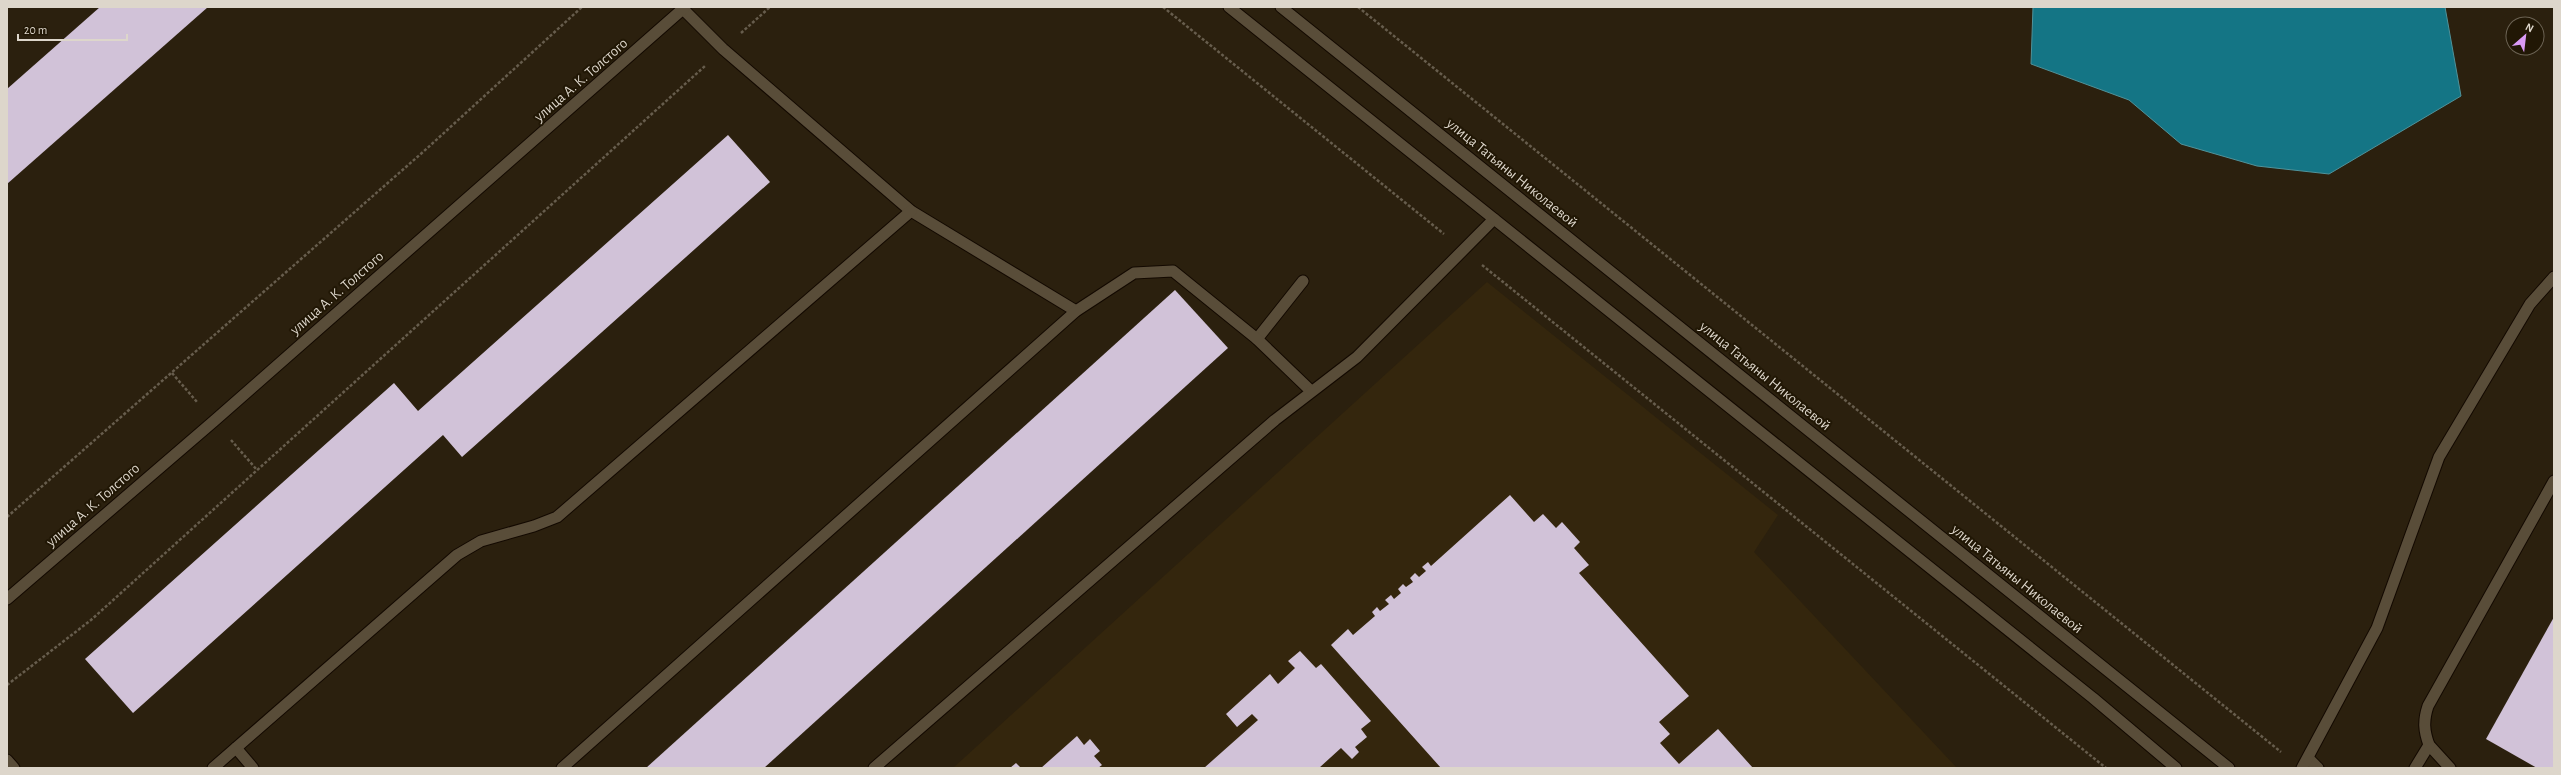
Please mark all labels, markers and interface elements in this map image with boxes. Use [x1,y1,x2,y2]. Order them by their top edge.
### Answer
scale bar [18,16,127,42]
north arrow [2505,16,2545,56]
text: N [2523,21,2535,34]
text: 20 m [24,24,47,36]
street label: улица А. К. Толстого [531,36,631,125]
street label: улица Татьяны Николаевой [1443,115,1580,230]
street label: улица А. К. Толстого [287,249,387,338]
street label: улица Татьяны Николаевой [1696,318,1833,433]
street label: улица А. К. Толстого [43,461,143,550]
street label: улица Татьяны Николаевой [1948,521,2085,636]

